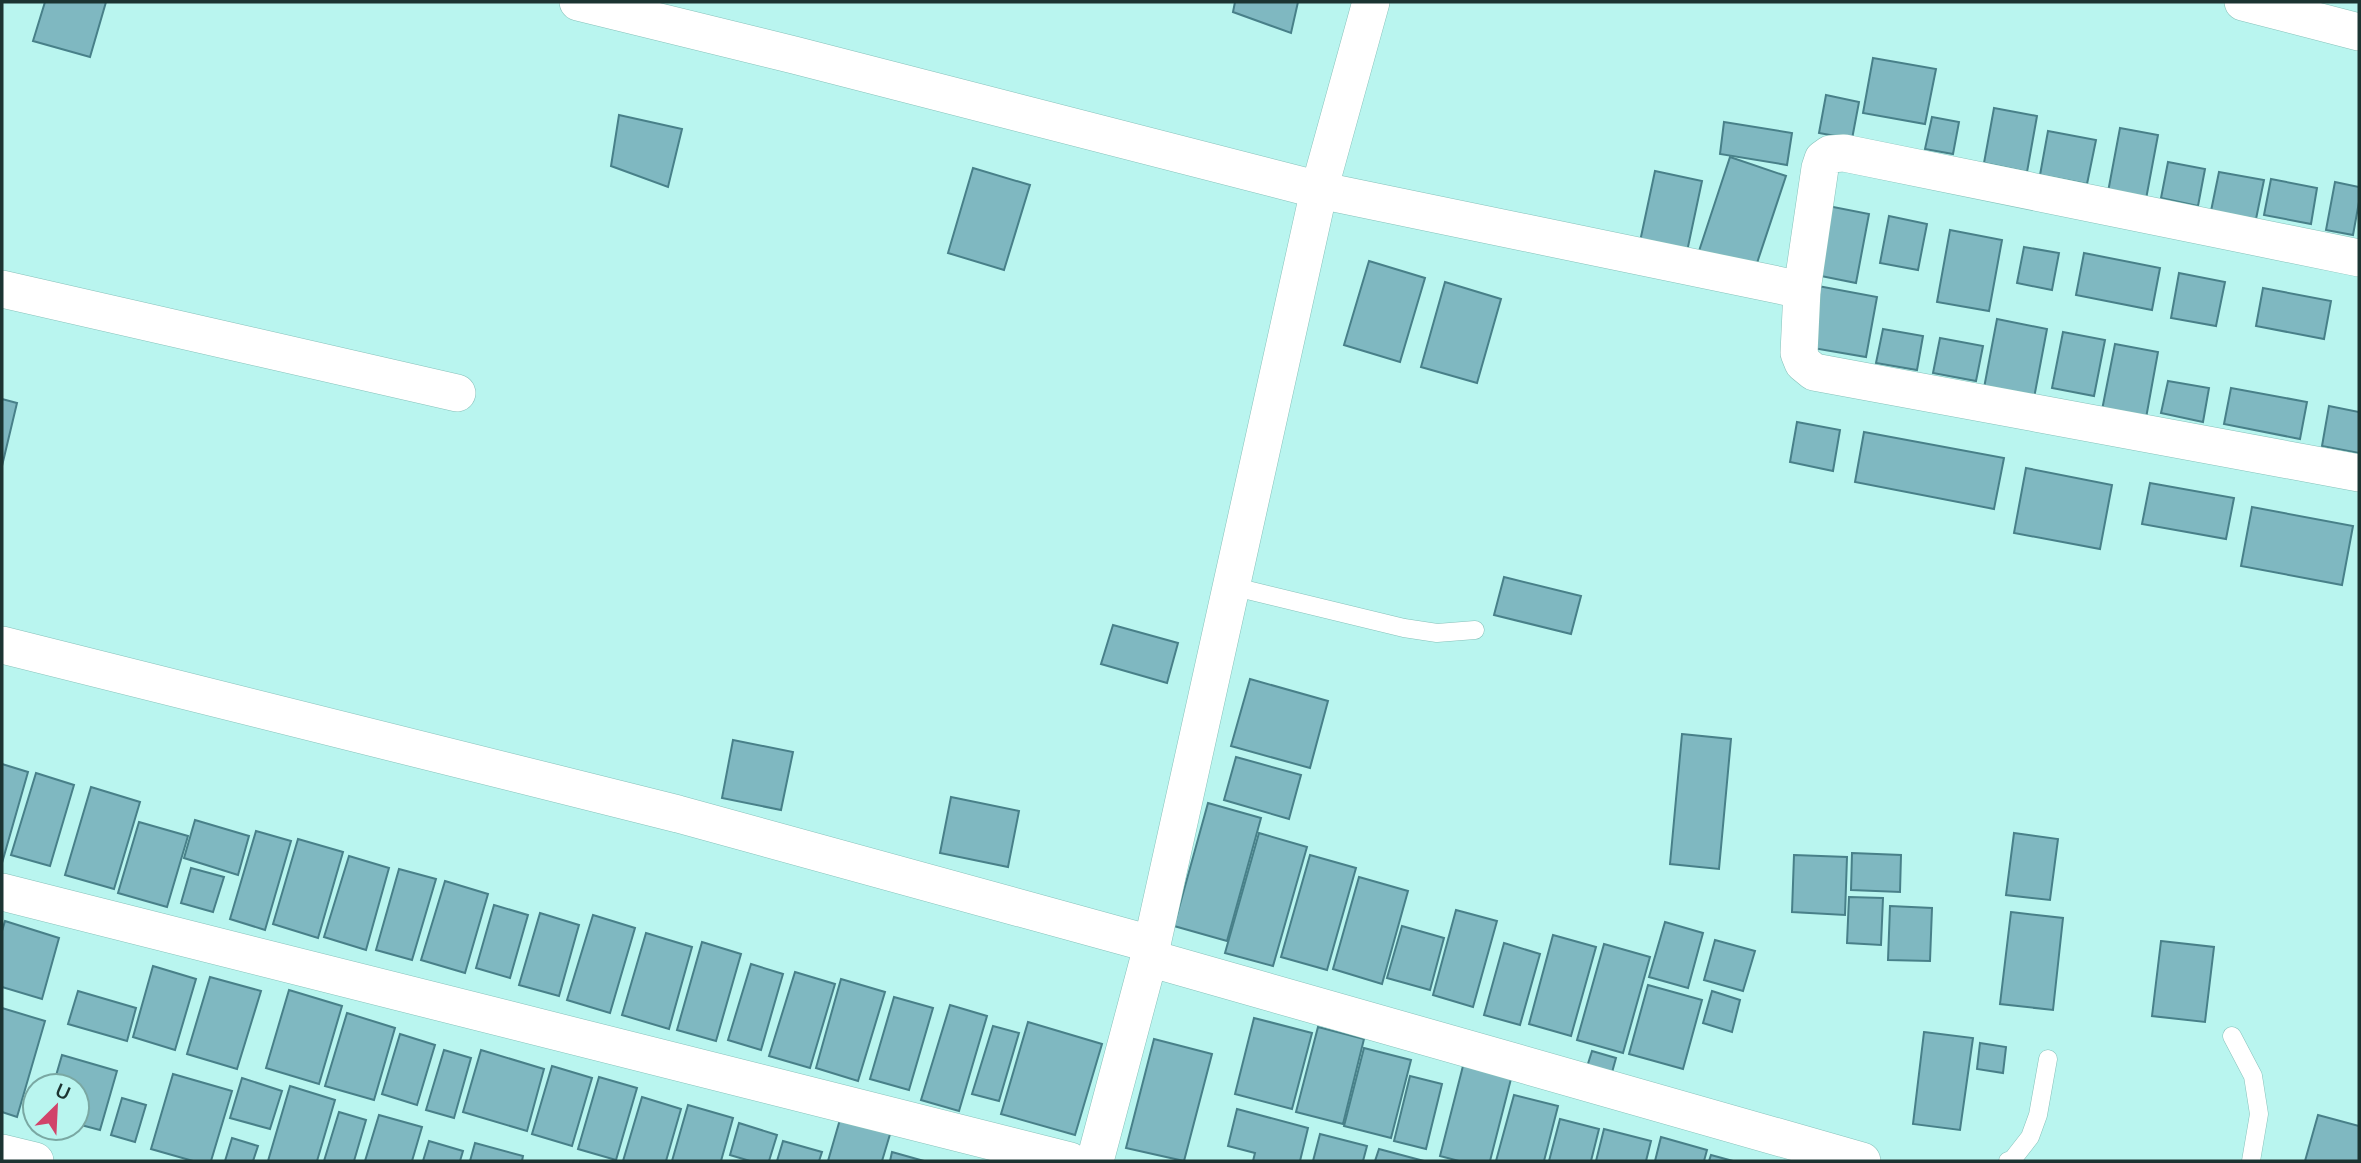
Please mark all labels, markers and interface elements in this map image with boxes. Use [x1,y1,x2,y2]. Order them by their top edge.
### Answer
north arrow [21,1072,91,1142]
text: U [52,1078,74,1105]

